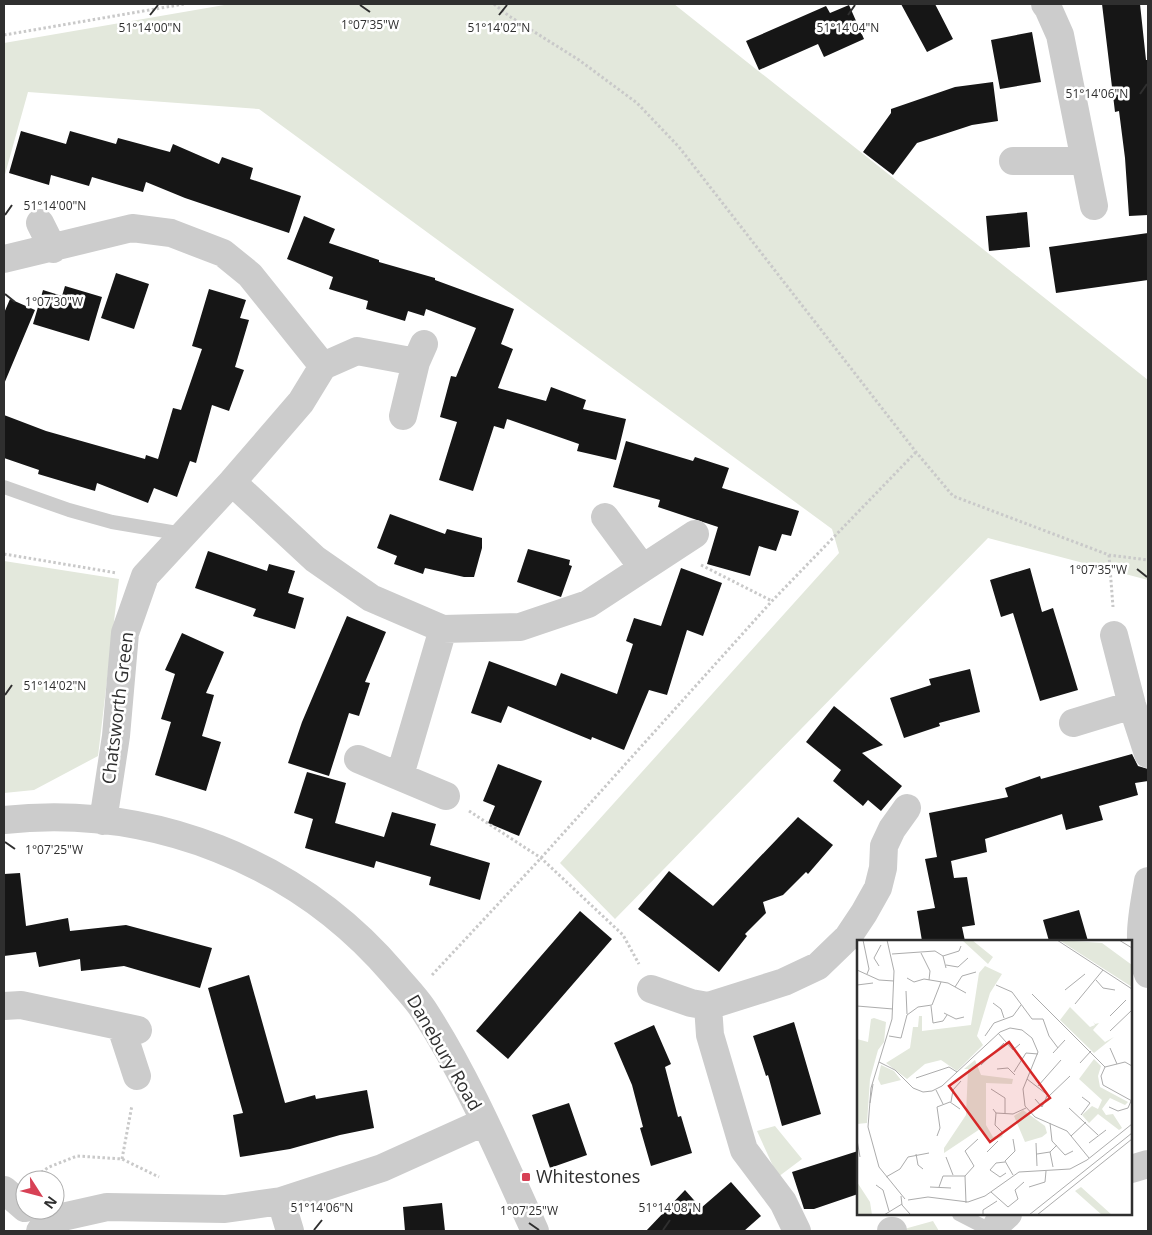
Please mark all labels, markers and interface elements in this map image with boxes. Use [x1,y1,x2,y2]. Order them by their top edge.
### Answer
text: 1°07'35"W [341,16,399,33]
text: 51°14'00"N [119,19,181,36]
text: 51°14'02"N [468,19,530,36]
text: 51°14'04"N [817,19,879,36]
text: 51°14'06"N [1066,85,1128,102]
text: 51°14'00"N [24,197,86,214]
text: 1°07'30"W [25,293,83,310]
text: 1°07'35"W [1069,561,1127,578]
street label: Chatsworth Green [96,630,138,785]
text: 51°14'02"N [24,677,86,694]
text: 1°07'25"W [25,841,83,858]
inset map [857,940,1132,1215]
street label: Danebury Road [402,990,488,1115]
place label: Whitestones [536,1164,640,1188]
north arrow [15,1170,65,1220]
marker: Whitestones [520,1171,532,1183]
text: N [40,1193,62,1213]
text: 51°14'06"N [291,1199,353,1216]
text: 51°14'08"N [639,1199,701,1216]
text: 1°07'25"W [500,1202,558,1219]

